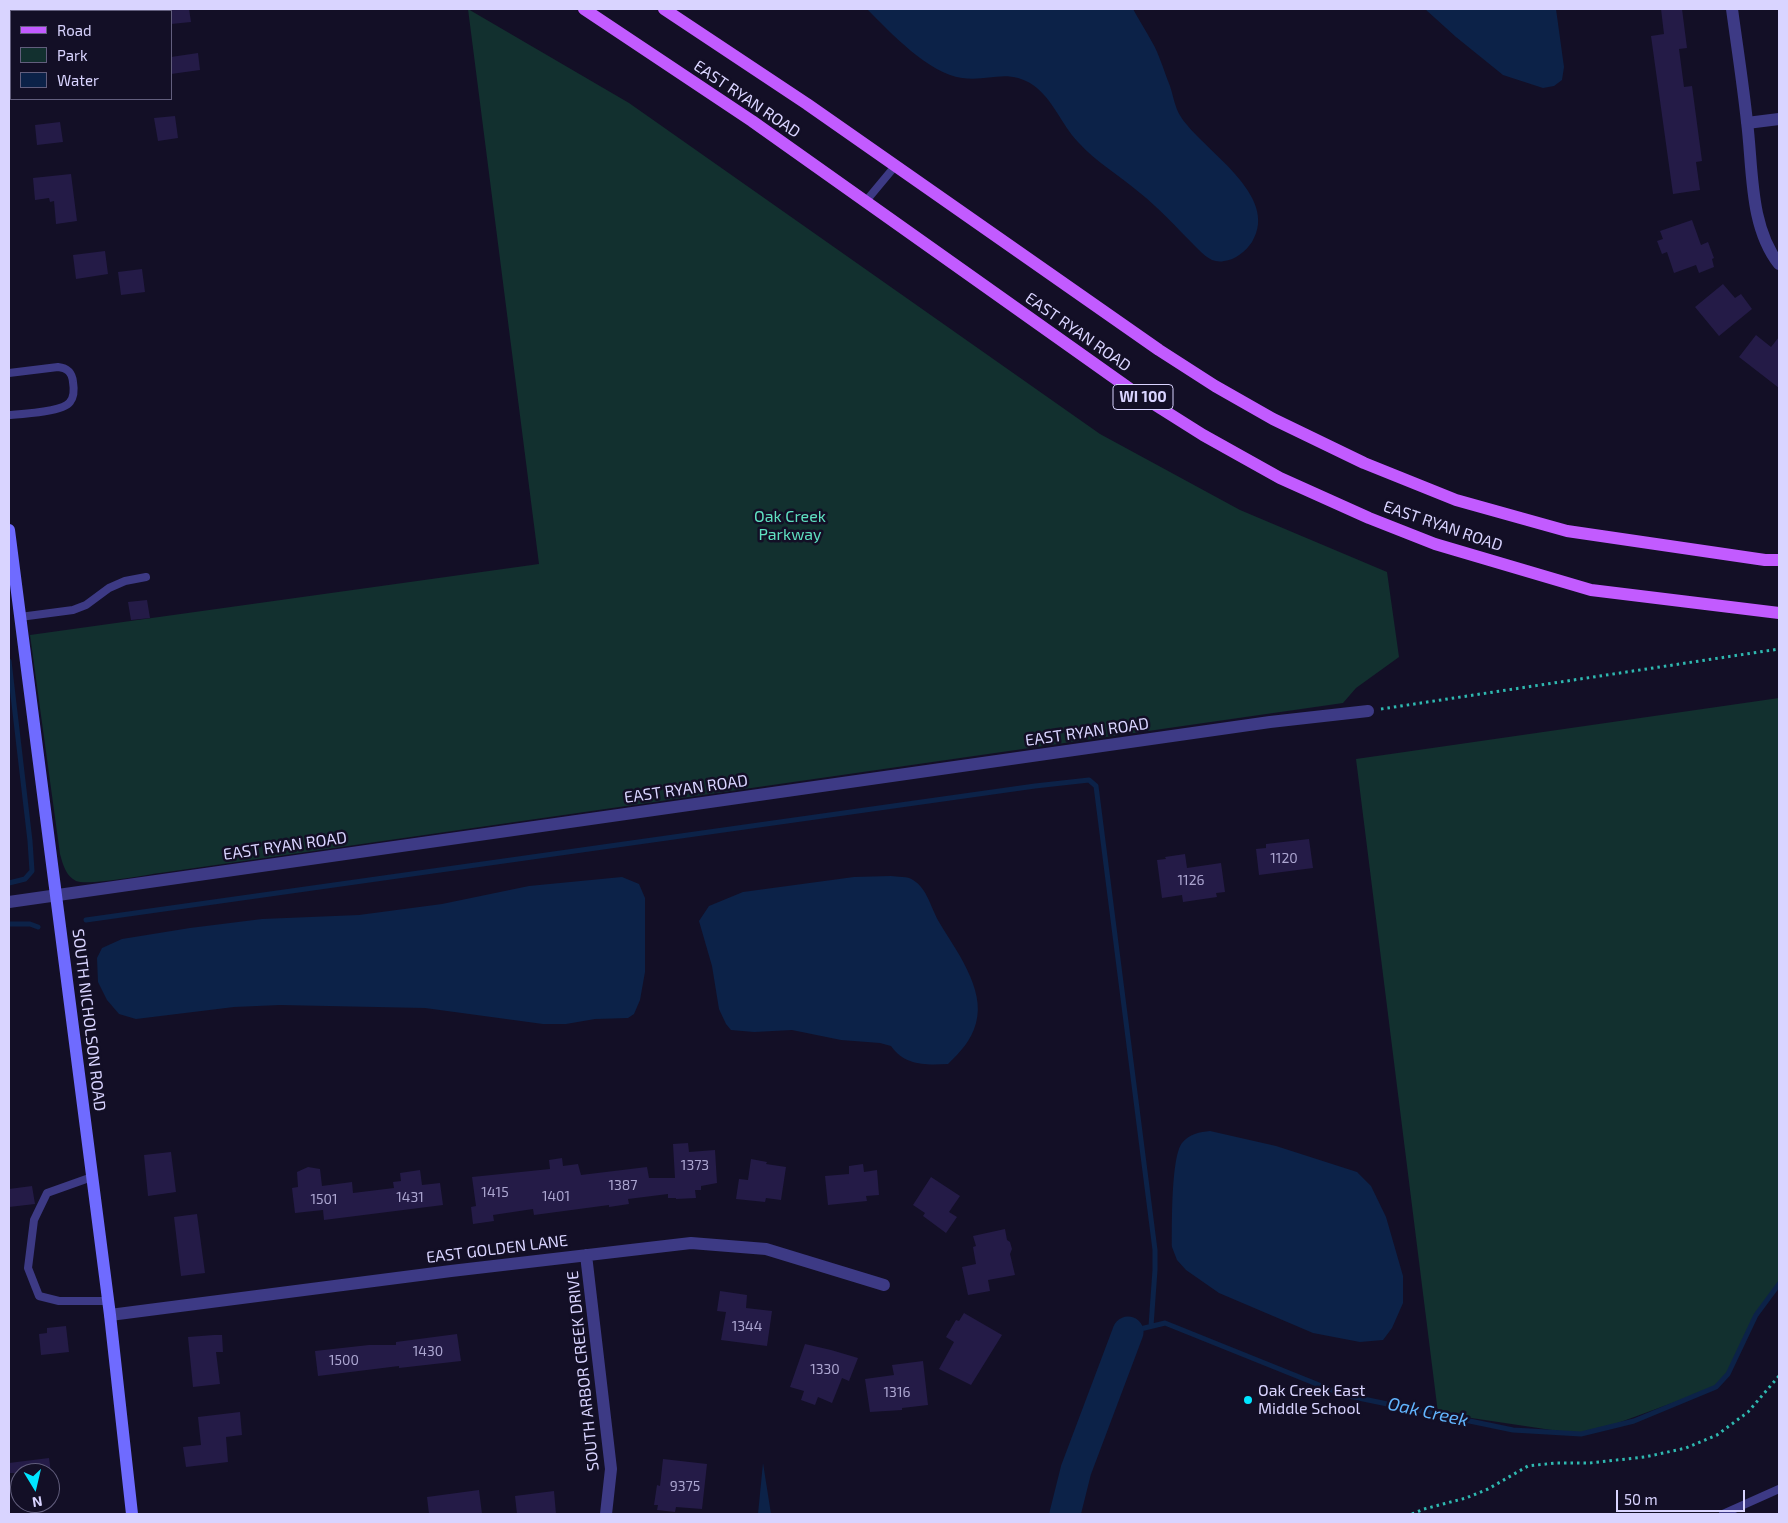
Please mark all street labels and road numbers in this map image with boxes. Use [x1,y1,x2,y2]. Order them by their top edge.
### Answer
street label: EAST RYAN ROAD [690,56,804,142]
street label: EAST RYAN ROAD [1021,288,1135,376]
road number: WI 100 [1113,384,1173,410]
street label: EAST RYAN ROAD [1381,497,1505,555]
street label: EAST RYAN ROAD [1024,714,1150,750]
street label: EAST RYAN ROAD [623,771,749,807]
street label: EAST RYAN ROAD [222,828,348,864]
street label: SOUTH NICHOLSON ROAD [68,928,110,1112]
street label: EAST GOLDEN LANE [425,1231,569,1267]
street label: SOUTH ARBOR CREEK DRIVE [563,1270,603,1472]

